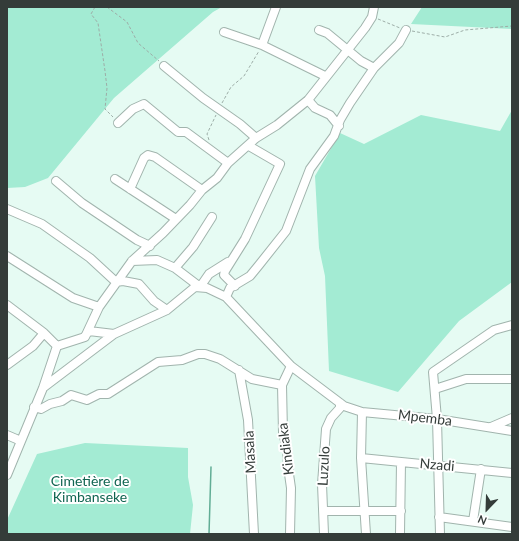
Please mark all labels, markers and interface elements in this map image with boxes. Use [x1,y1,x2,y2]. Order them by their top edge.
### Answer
street label: Mpemba [397,406,453,430]
street label: Kindiaka [274,422,298,476]
street label: Masala [240,430,260,474]
street label: Luzulo [315,446,333,486]
street label: Nzadi [419,455,455,475]
park label: Cimetière de Kimbanseke [51,473,129,506]
north arrow [467,489,507,529]
text: N [476,513,489,528]

